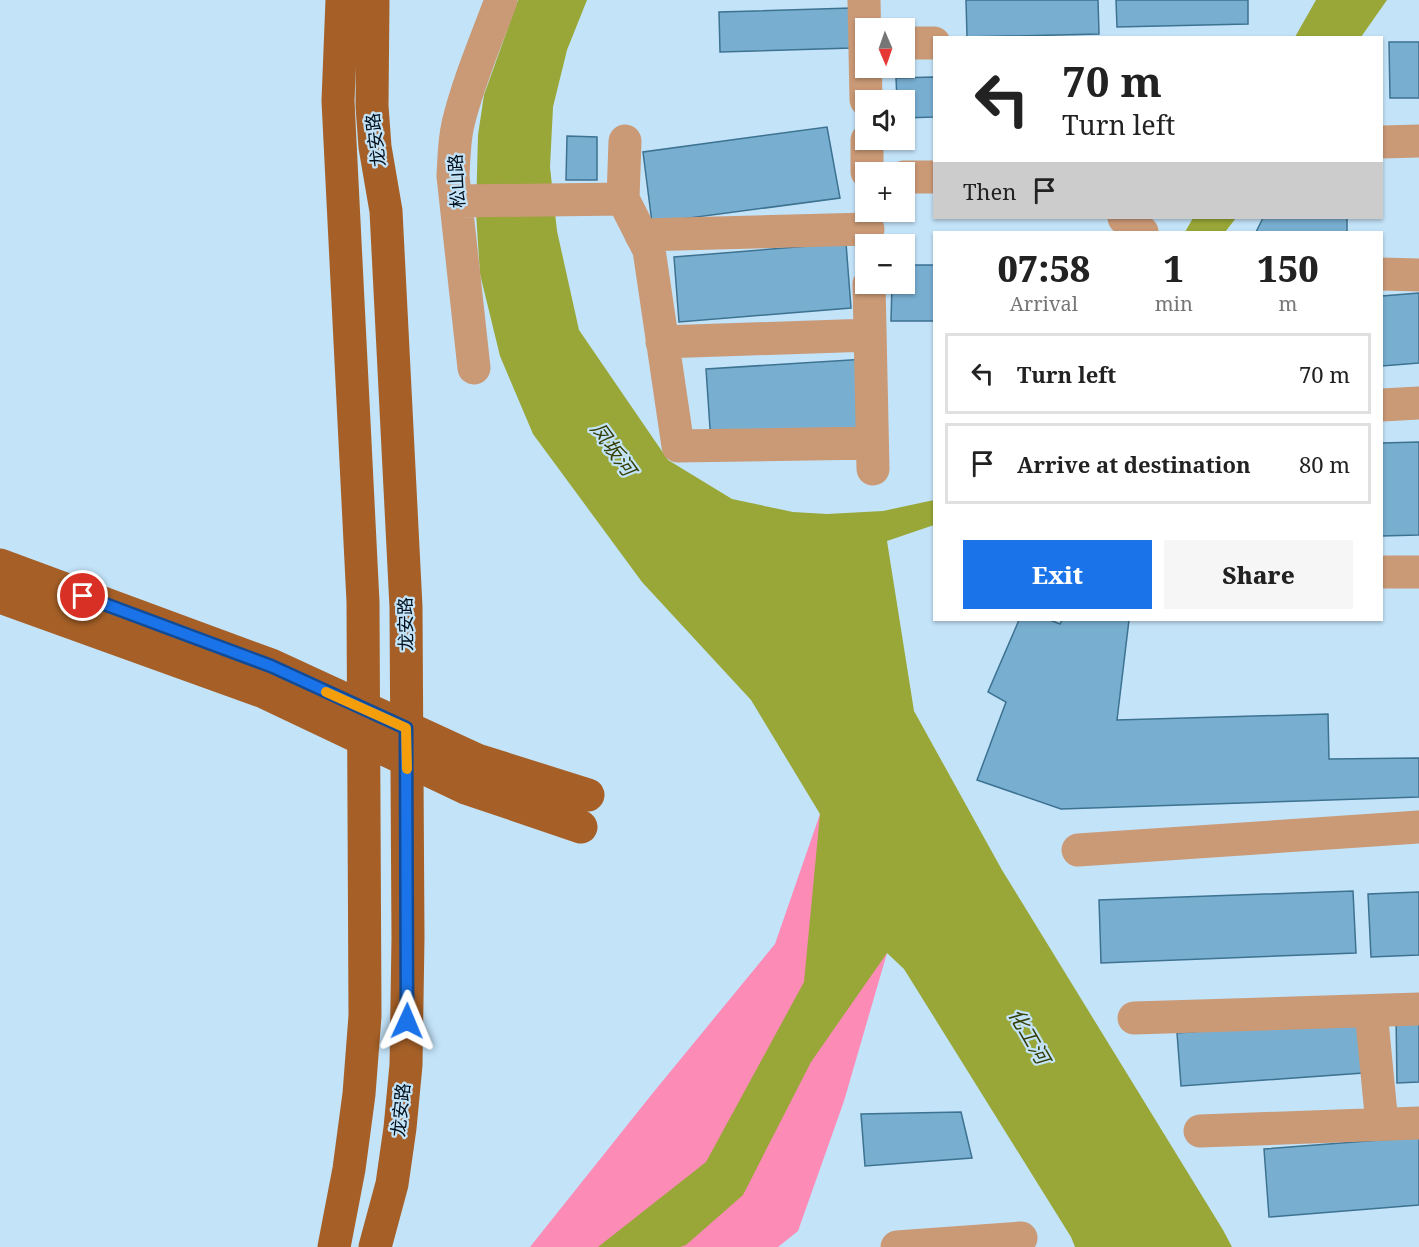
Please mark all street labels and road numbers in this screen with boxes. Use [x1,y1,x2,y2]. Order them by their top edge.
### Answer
street label: 龙安路 [360,112,390,168]
street label: 松山路 [443,153,469,209]
street label: 龙安路 [393,597,417,651]
street label: 龙安路 [385,1082,415,1138]

